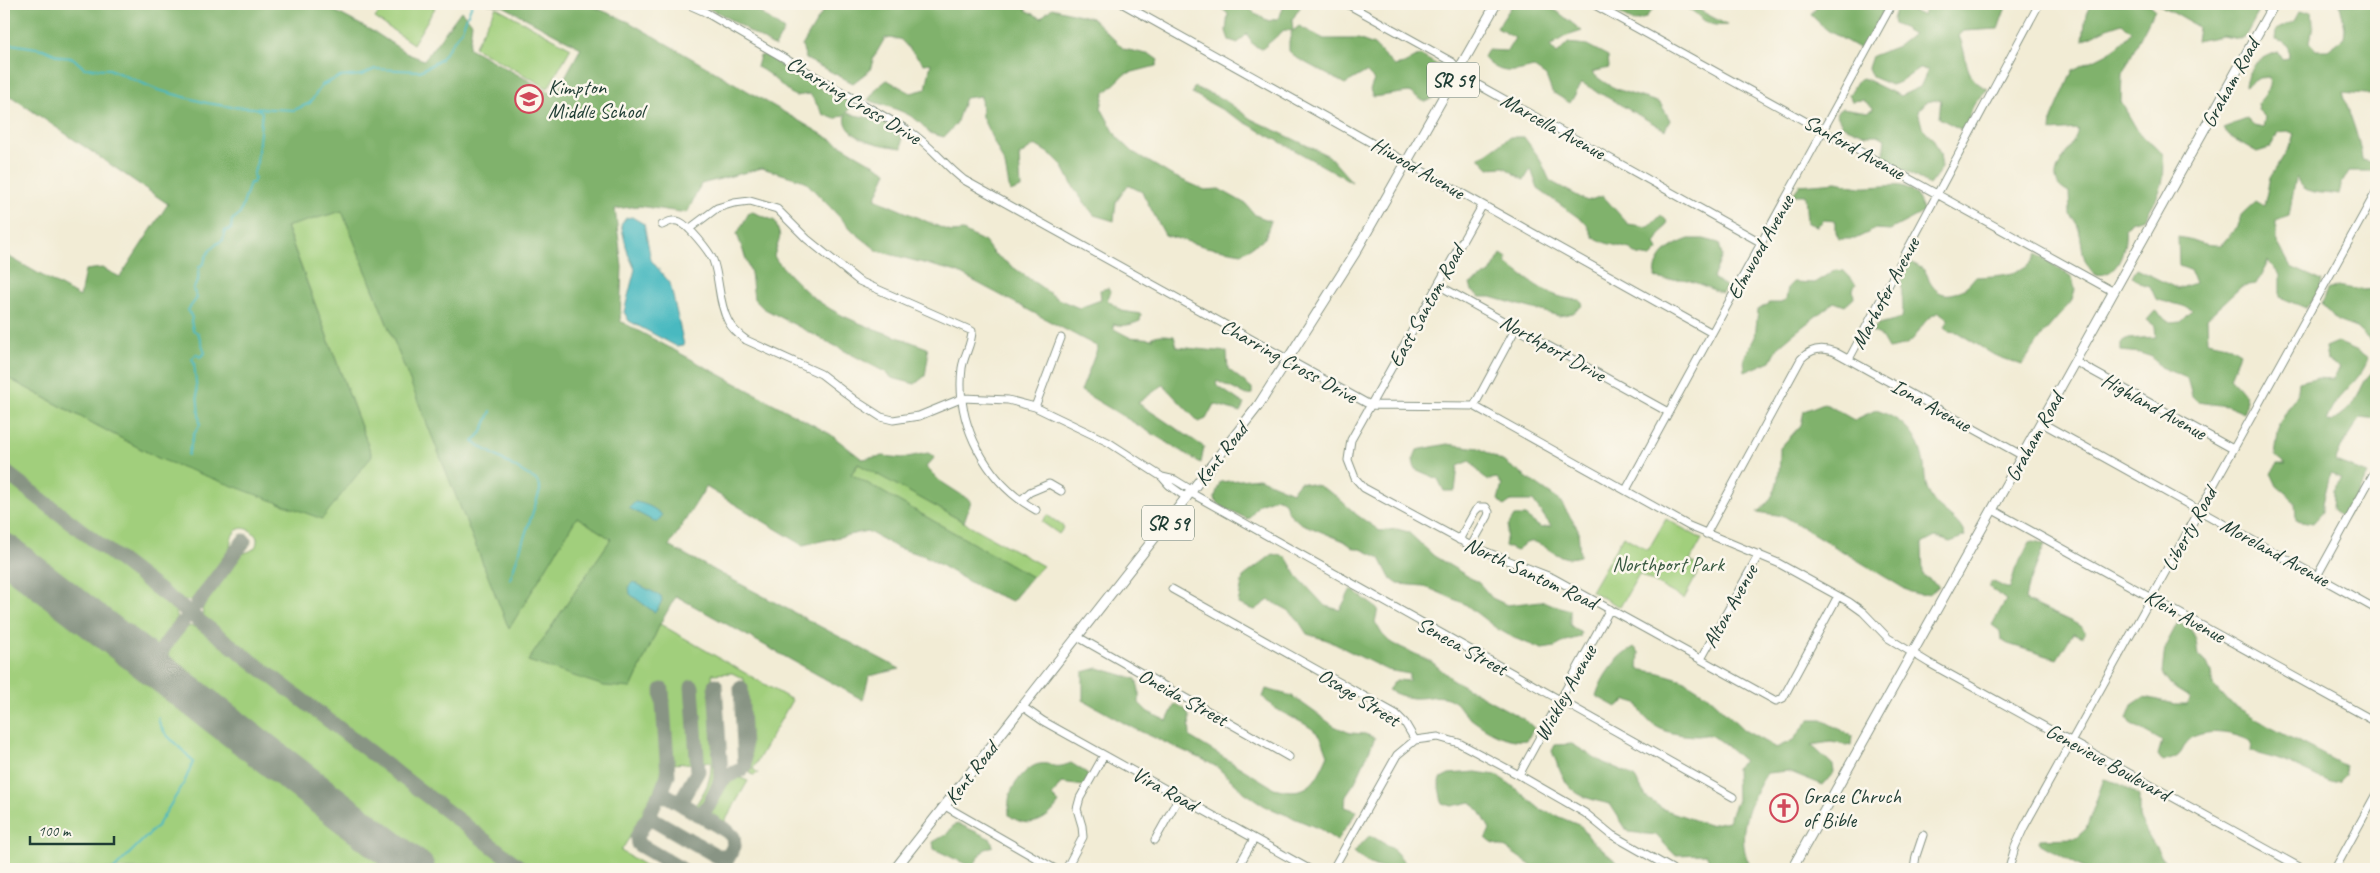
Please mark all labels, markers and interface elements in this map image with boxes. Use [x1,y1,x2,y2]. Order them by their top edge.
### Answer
street label: Graham Road [2195,31,2267,132]
street label: Charring Cross Drive [782,50,927,151]
road number: SR 59 [1427,62,1479,98]
place label: Kimpton Middle School [548,74,648,124]
school or university icon: Kimpton Middle School [514,84,544,114]
street label: Marcella Avenue [1496,87,1611,166]
street label: Sanford Avenue [1799,109,1910,186]
street label: Hiwood Avenue [1367,131,1470,206]
street label: Elmwood Avenue [1721,189,1800,304]
street label: Marhofer Avenue [1845,232,1926,353]
street label: East Santom Road [1382,238,1471,371]
street label: Northport Drive [1496,308,1612,389]
street label: Charring Cross Drive [1216,313,1363,410]
street label: Highland Avenue [2097,367,2212,446]
street label: Iona Avenue [1887,373,1976,438]
street label: Graham Road [1999,385,2071,486]
street label: Kent Road [1188,415,1255,491]
street label: Liberty Road [2155,479,2224,575]
road number: SR 59 [1142,506,1194,540]
street label: Moreland Avenue [2216,511,2335,593]
street label: North Santom Road [1460,531,1605,617]
park label: Northport Park [1612,551,1725,577]
street label: Alton Avenue [1696,558,1765,652]
street label: Klein Avenue [2140,583,2231,649]
street label: Seneca Street [1412,611,1513,682]
street label: Wickley Avenue [1528,639,1603,746]
street label: Oneida Street [1134,662,1234,733]
street label: Osage Street [1313,662,1406,733]
street label: Genevieve Boulevard [2041,717,2178,809]
street label: Kent Road [938,734,1005,810]
street label: Vira Road [1128,761,1205,819]
place label: Grace Chruch of Bible [1803,783,1901,833]
church icon: Grace Chruch of Bible [1769,793,1799,823]
scale bar [30,813,114,845]
text: 100 m [38,822,72,841]

